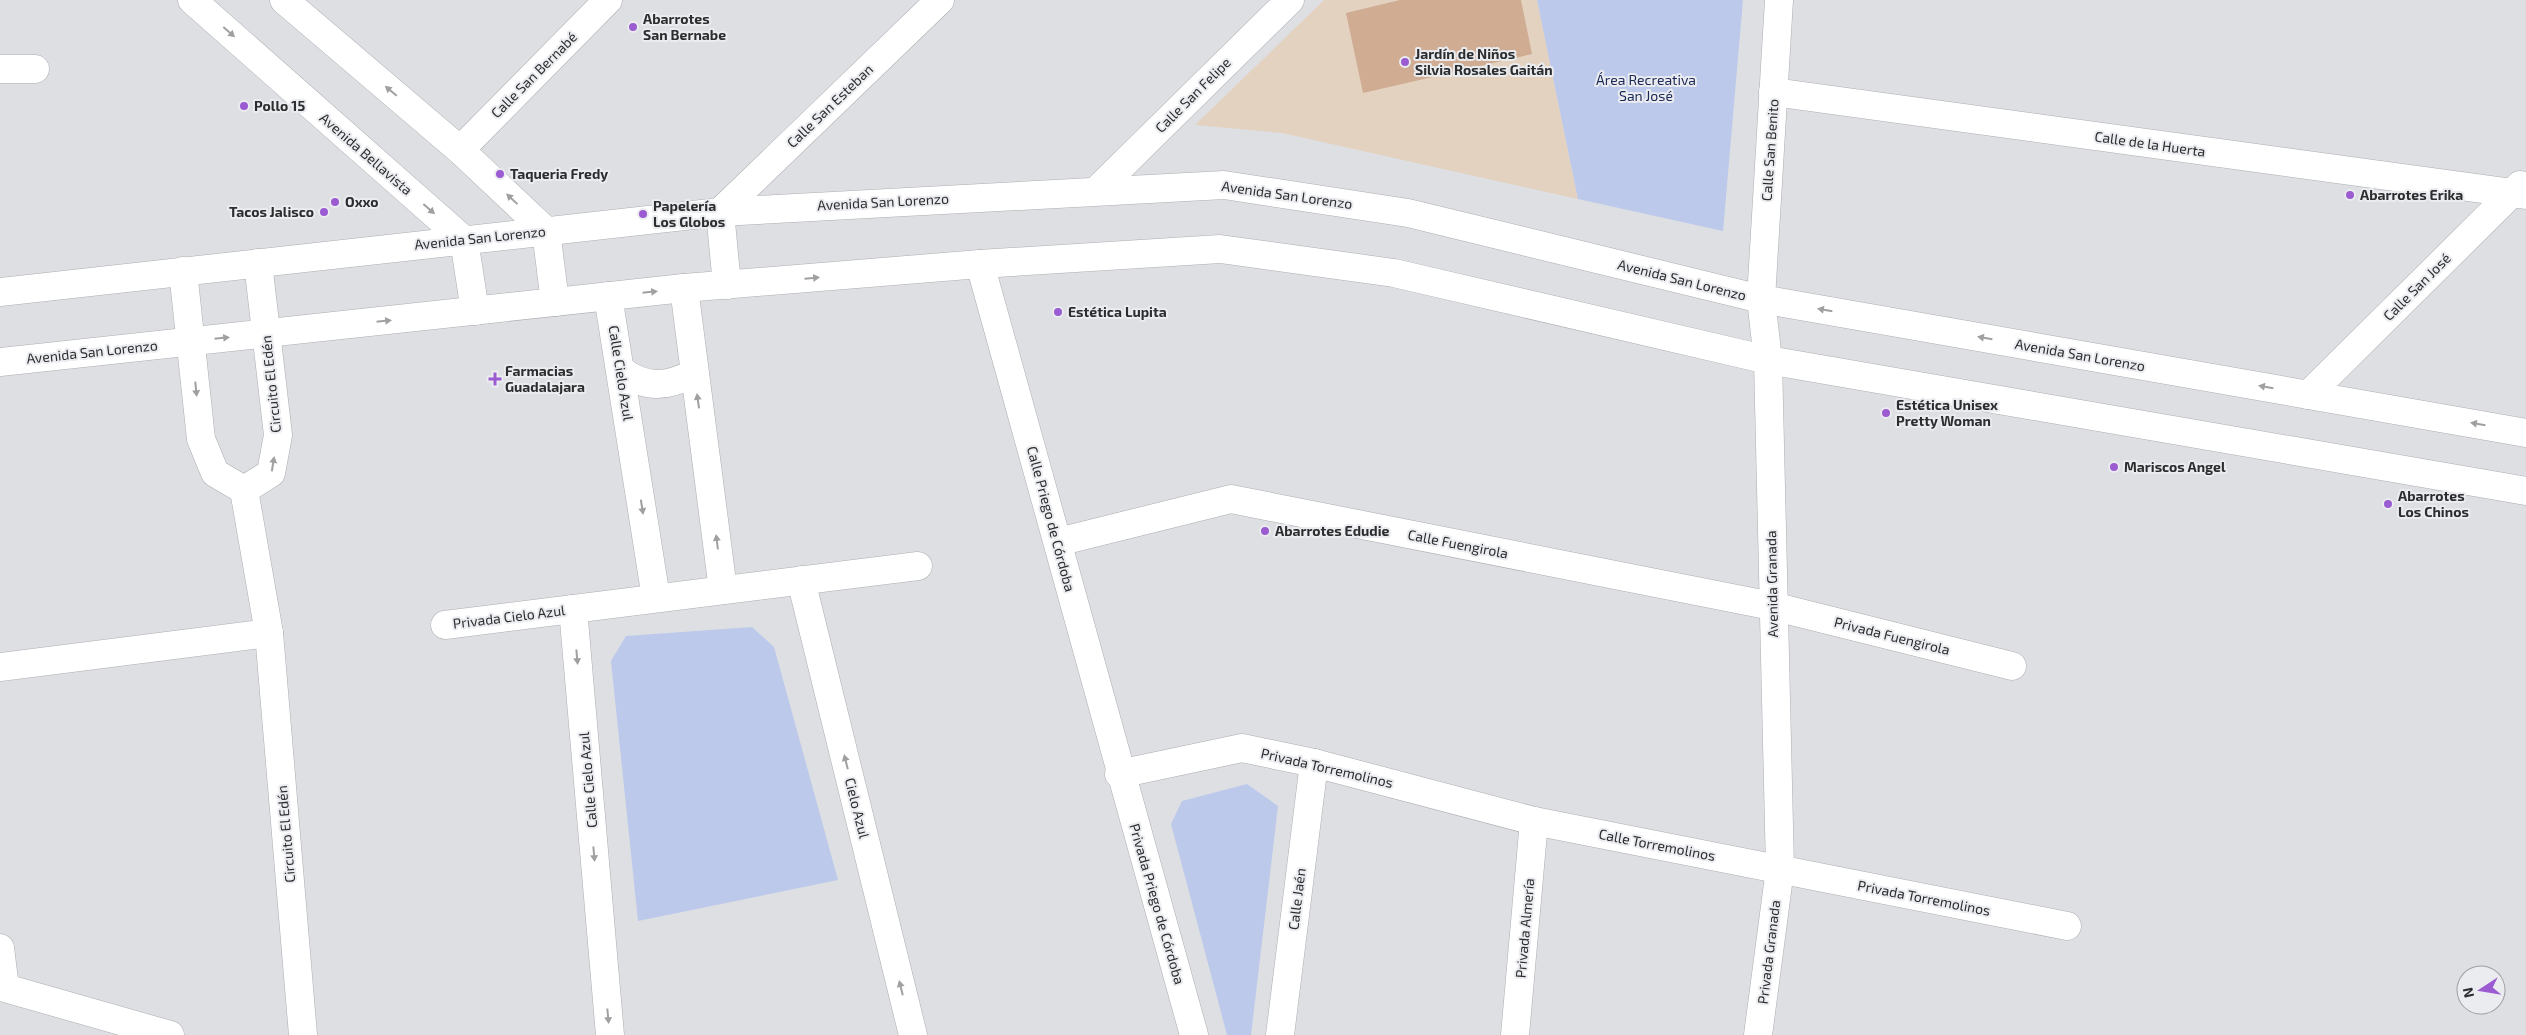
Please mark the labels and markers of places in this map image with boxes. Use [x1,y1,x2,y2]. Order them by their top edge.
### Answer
place label: Abarrotes San Bernabe [643,10,726,43]
marker: Abarrotes San Bernabe [627,21,639,33]
place label: Jardín de Niños Silvia Rosales Gaitán [1415,45,1553,78]
marker: Jardín de Niños Silvia Rosales Gaitán [1399,56,1411,68]
place label: Pollo 15 [254,97,305,114]
marker: Pollo 15 [238,100,250,112]
place label: Taqueria Fredy [510,165,608,182]
marker: Taqueria Fredy [494,168,506,180]
place label: Abarrotes Erika [2360,186,2463,203]
marker: Abarrotes Erika [2344,189,2356,201]
place label: Oxxo [345,193,379,210]
marker: Oxxo [329,196,341,208]
place label: Papelería Los Globos [653,197,725,230]
place label: Tacos Jalisco [229,203,314,220]
marker: Tacos Jalisco [318,206,330,218]
marker: Papelería Los Globos [637,208,649,220]
place label: Estética Lupita [1068,303,1167,320]
marker: Estética Lupita [1052,306,1064,318]
place label: Farmacias Guadalajara [505,362,585,395]
marker: Farmacias Guadalajara [489,373,501,385]
place label: Estética Unisex Pretty Woman [1896,396,1998,429]
marker: Estética Unisex Pretty Woman [1880,407,1892,419]
place label: Mariscos Angel [2124,458,2226,475]
marker: Mariscos Angel [2108,461,2120,473]
place label: Abarrotes Los Chinos [2398,487,2469,520]
marker: Abarrotes Los Chinos [2382,498,2394,510]
place label: Abarrotes Edudie [1275,522,1390,539]
marker: Abarrotes Edudie [1259,525,1271,537]

